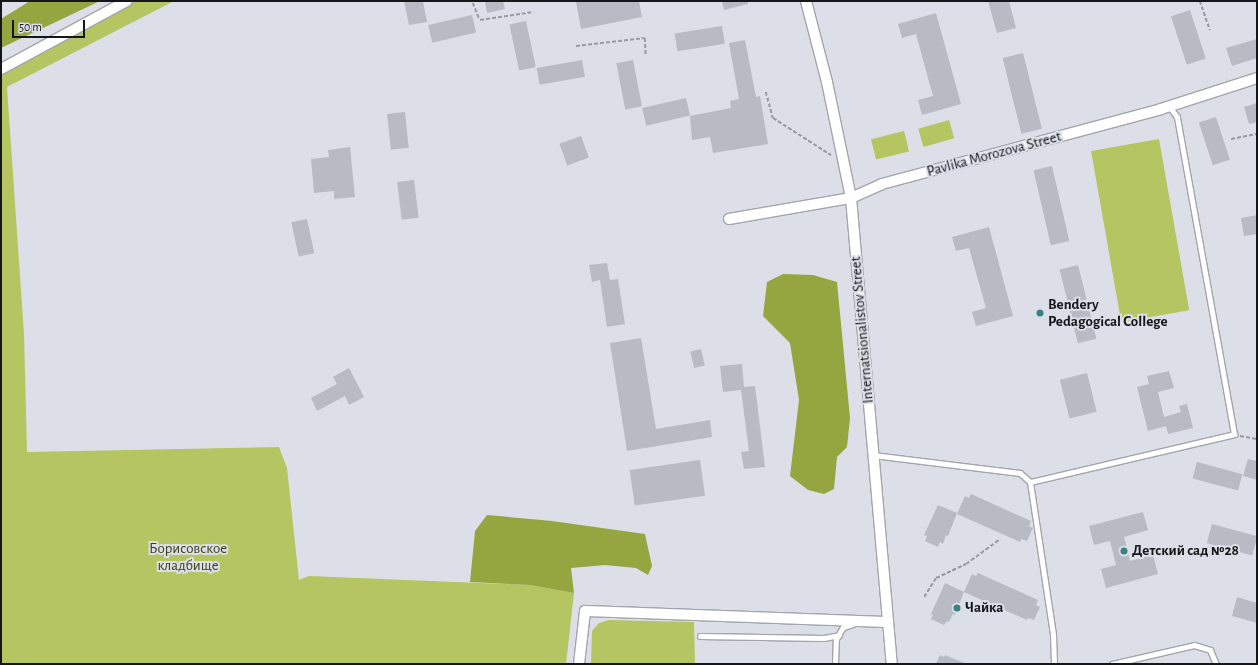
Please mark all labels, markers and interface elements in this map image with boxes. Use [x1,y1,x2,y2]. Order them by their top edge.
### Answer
scale bar [14,12,87,38]
text: 50 m [19,21,42,33]
street label: Pavlika Morozova Street [925,127,1063,181]
street label: Internatsionalistov Street [847,256,877,404]
place label: Bendery Pedagogical College [1048,295,1168,330]
marker: Bendery Pedagogical College [1035,308,1045,318]
park label: Борисовское кладбище [149,539,227,574]
place label: Детский сад №28 [1132,542,1239,560]
marker: Детский сад №28 [1119,546,1129,556]
place label: Чайка [965,599,1003,617]
marker: Чайка [952,603,962,613]

